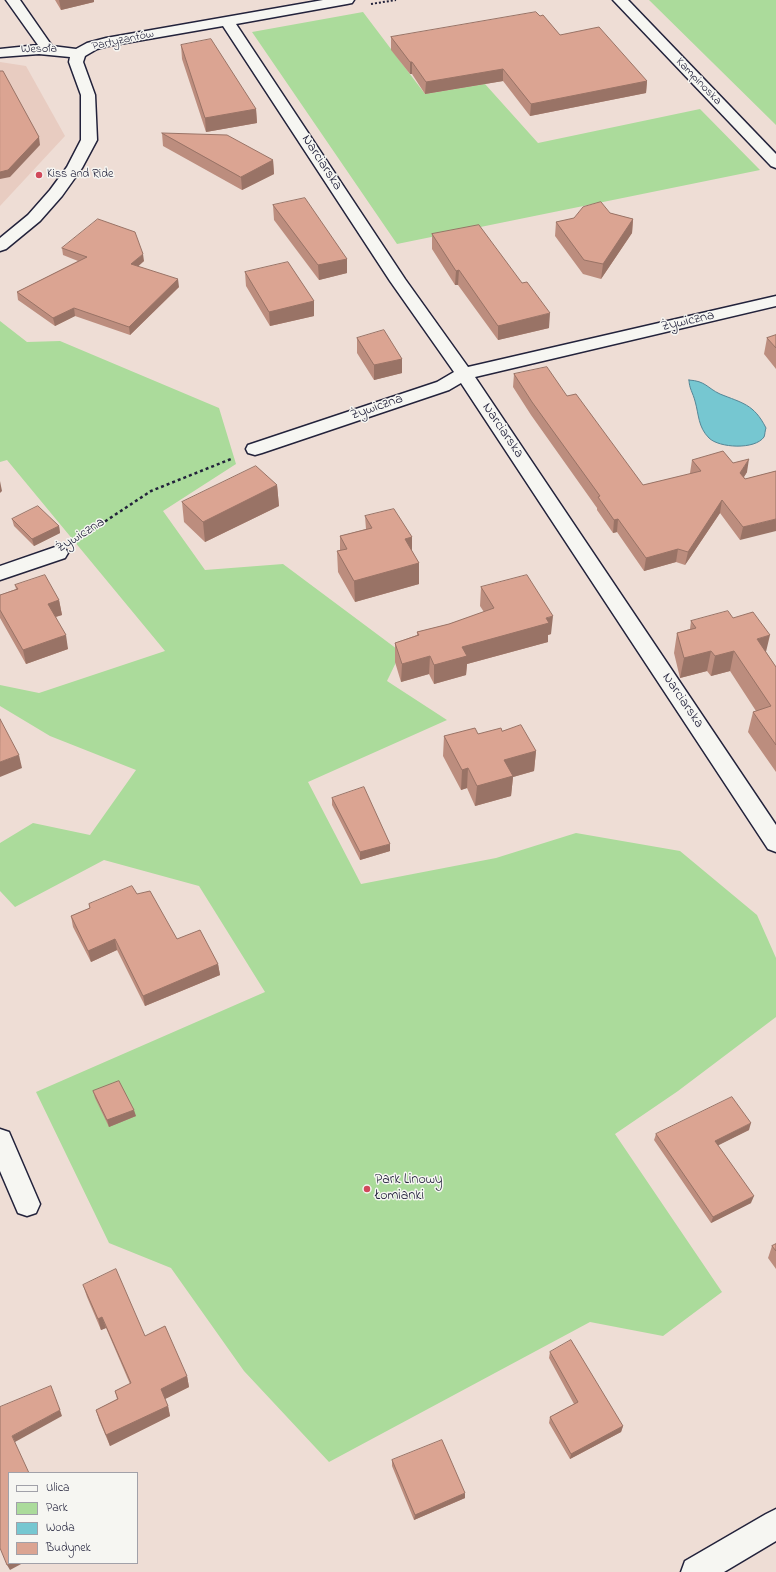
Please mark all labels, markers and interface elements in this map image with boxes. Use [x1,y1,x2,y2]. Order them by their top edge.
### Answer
street label: Partyzantów [91,27,155,55]
street label: Wesoła [21,42,57,58]
street label: Kampinoska [672,55,724,109]
street label: Narciarska [297,132,345,194]
place label: Kiss and Ride [47,168,113,182]
marker: Kiss and Ride [34,170,44,180]
street label: Żywiczna [660,308,716,336]
street label: Żywiczna [349,391,405,425]
street label: Narciarska [477,400,527,462]
street label: Żywiczna [54,515,108,557]
street label: Narciarska [657,670,707,732]
place label: Park Linowy Łomianki [375,1173,443,1206]
marker: Park Linowy Łomianki [362,1184,372,1194]
legend [8,1472,138,1564]
text: Ulica [46,1479,70,1497]
text: Park [46,1499,68,1517]
text: Woda [46,1519,75,1537]
text: Budynek [46,1539,91,1557]

